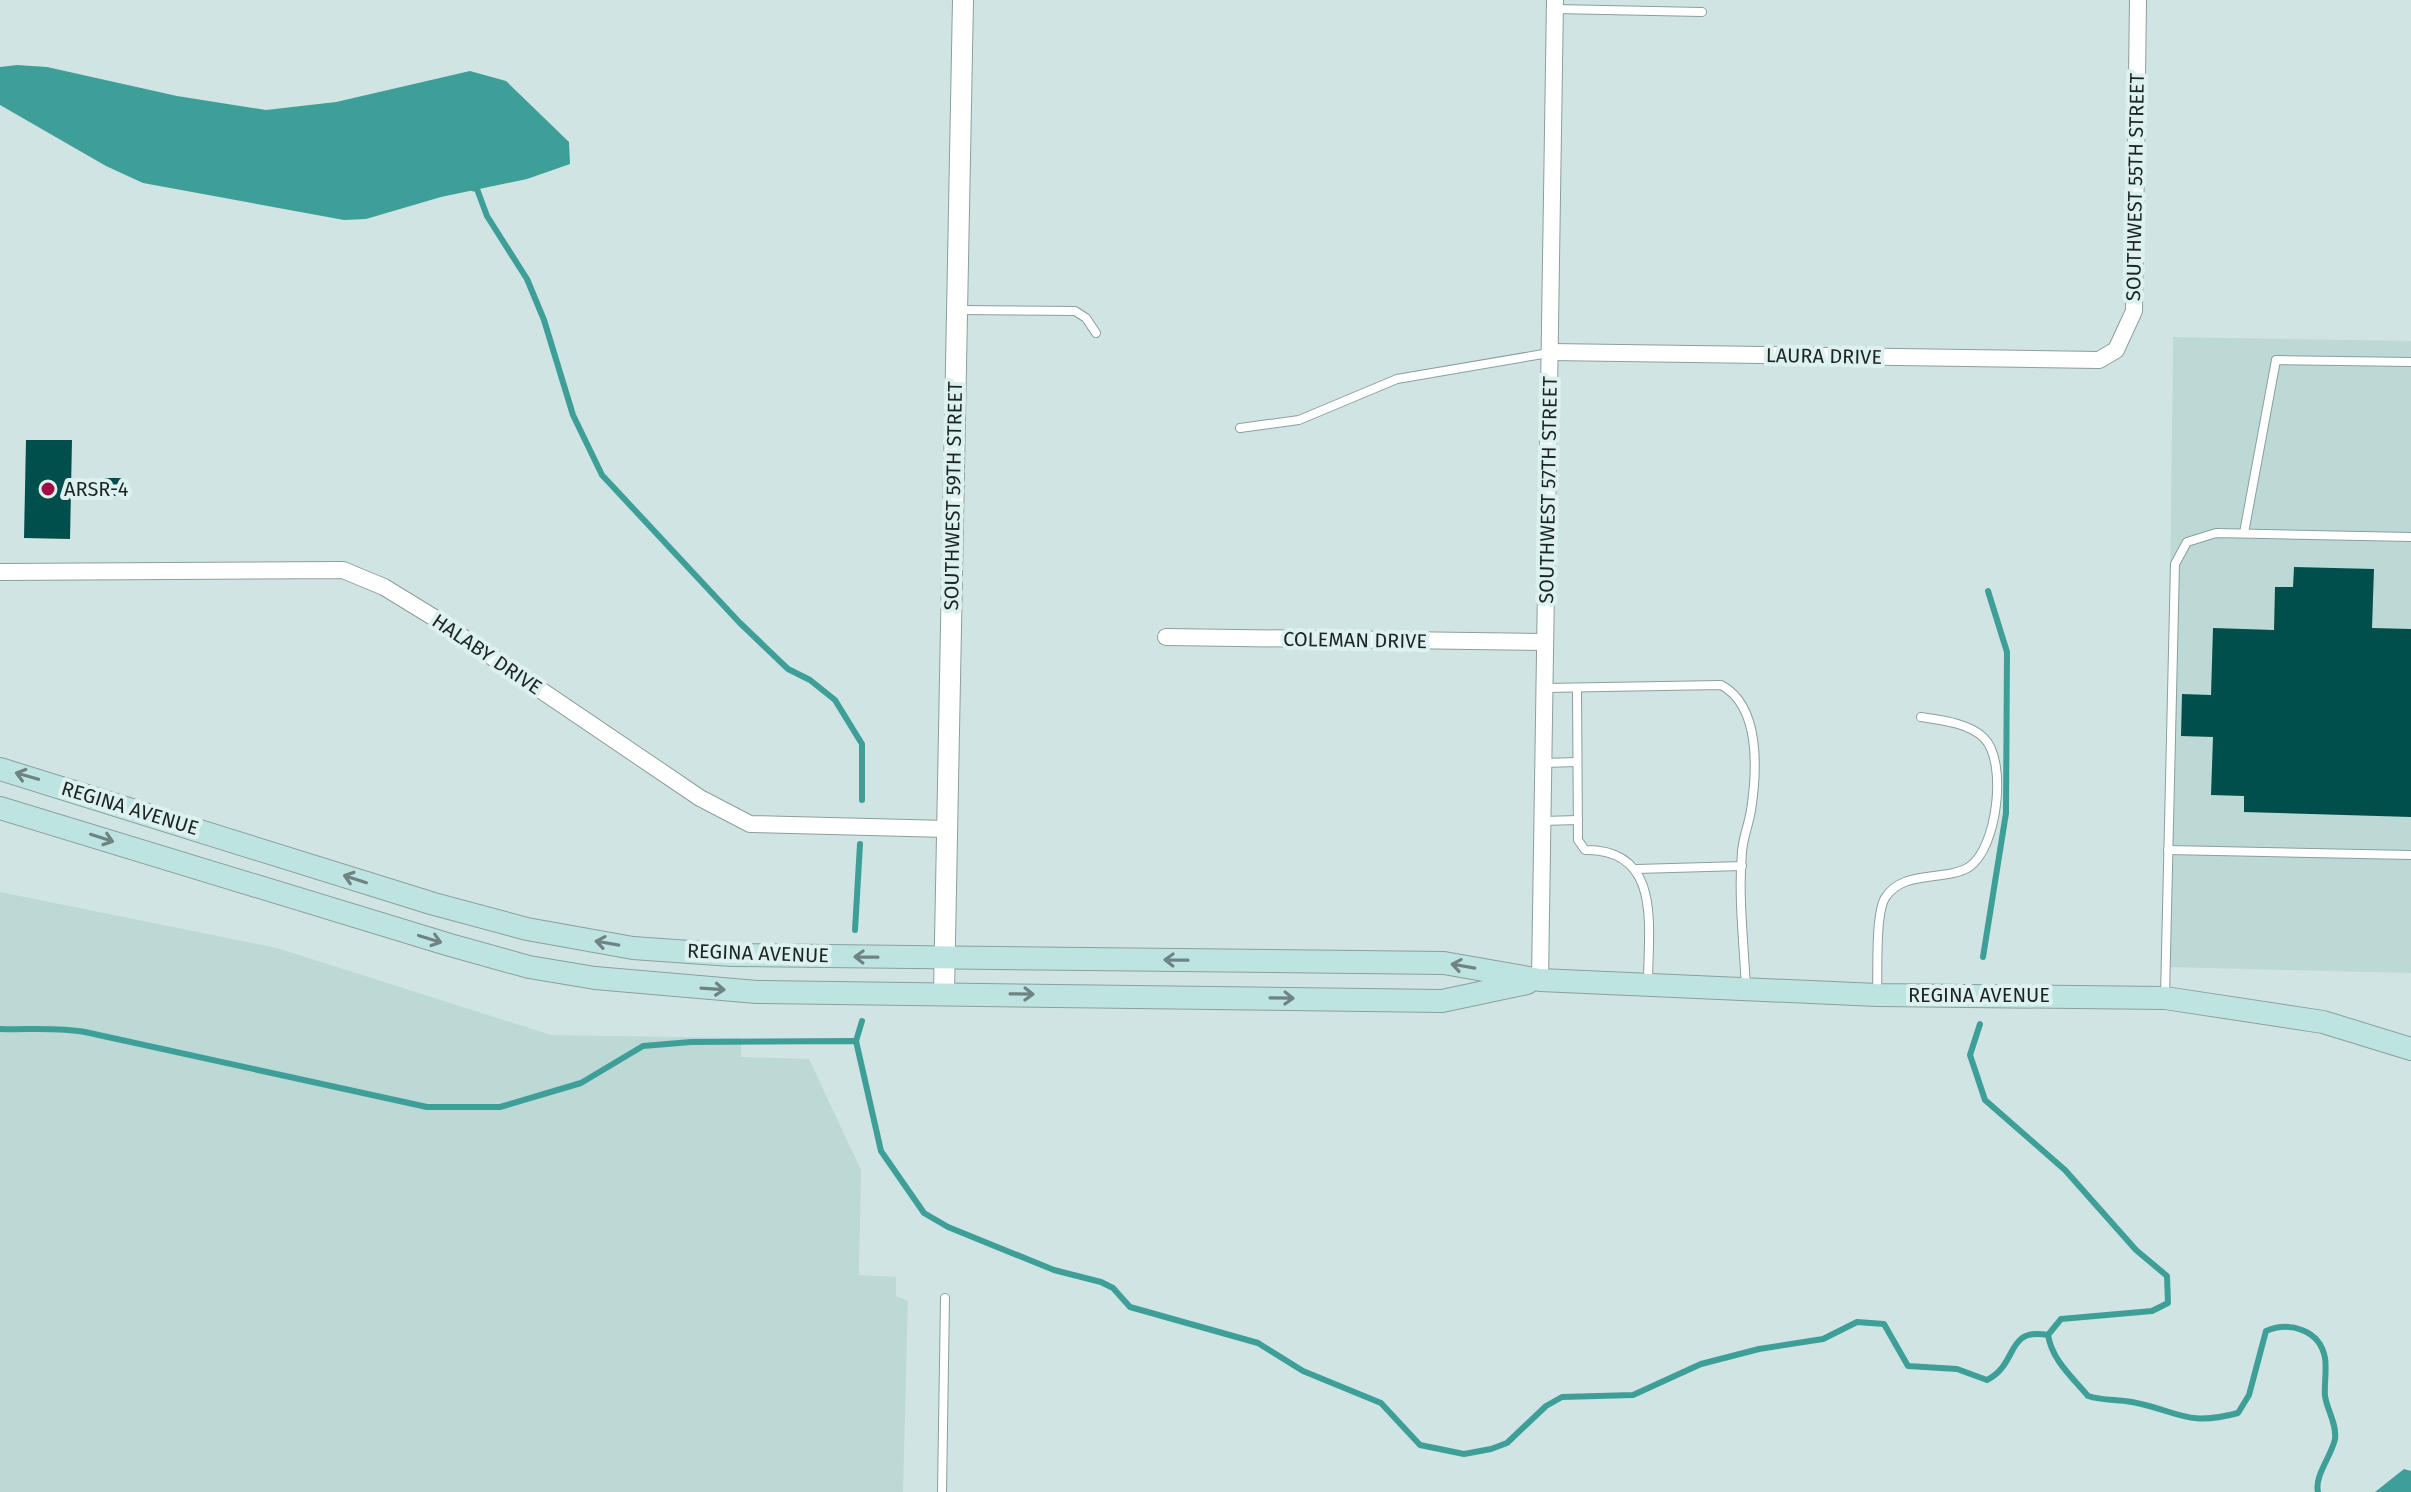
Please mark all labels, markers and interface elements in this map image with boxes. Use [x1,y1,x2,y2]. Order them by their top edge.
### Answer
street label: SOUTHWEST 55TH STREET [2121,72,2149,301]
street label: LAURA DRIVE [1766,343,1882,369]
street label: SOUTHWEST 57TH STREET [1534,375,1562,604]
street label: SOUTHWEST 59TH STREET [939,381,967,611]
place label: ARSR-4 [64,477,129,501]
marker: ARSR-4 [39,480,57,498]
street label: HALABY DRIVE [428,608,546,700]
street label: COLEMAN DRIVE [1283,627,1427,653]
one-way arrow [14,768,40,783]
street label: REGINA AVENUE [59,776,201,840]
one-way arrow [88,831,114,846]
one-way arrow [343,870,368,885]
one-way arrow [417,932,443,947]
one-way arrow [595,935,620,950]
street label: REGINA AVENUE [687,939,829,967]
one-way arrow [853,949,880,964]
one-way arrow [1163,952,1190,968]
one-way arrow [1451,958,1477,973]
one-way arrow [699,982,726,997]
street label: REGINA AVENUE [1908,983,2050,1007]
one-way arrow [1008,986,1035,1002]
one-way arrow [1268,990,1295,1006]

